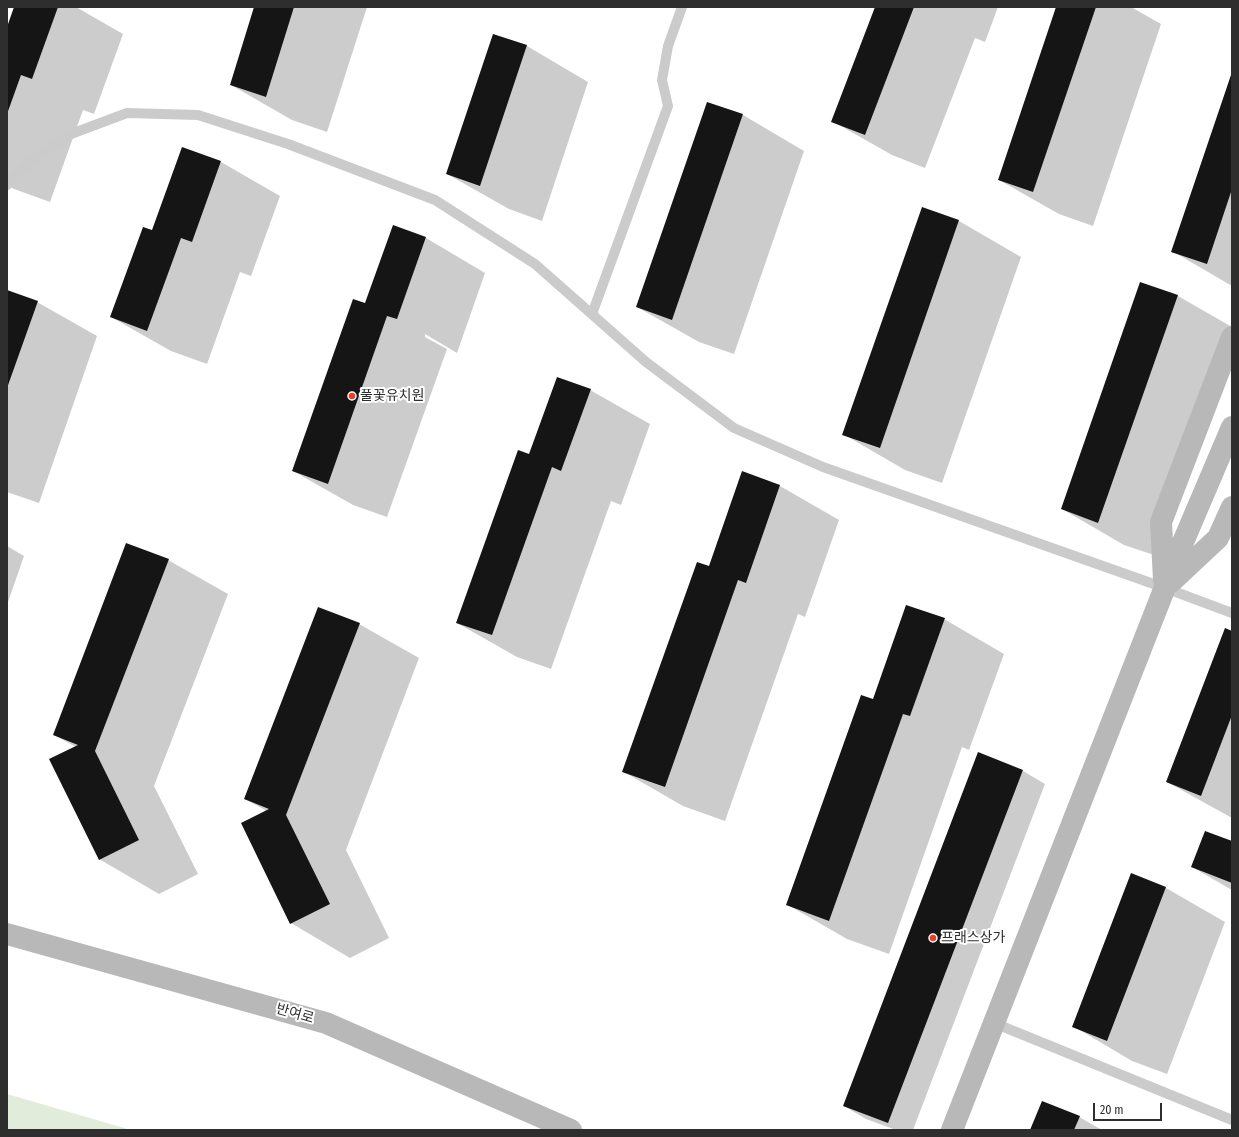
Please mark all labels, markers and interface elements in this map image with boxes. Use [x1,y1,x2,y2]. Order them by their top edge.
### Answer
place label: 풀꽃유치원 [360,388,424,404]
marker: 풀꽃유치원 [347,391,357,401]
place label: 프래스상가 [941,930,1005,946]
marker: 프래스상가 [928,933,938,943]
street label: 반여로 [274,1001,316,1027]
scale bar [1095,1095,1164,1121]
text: 20 m [1100,1103,1124,1117]

